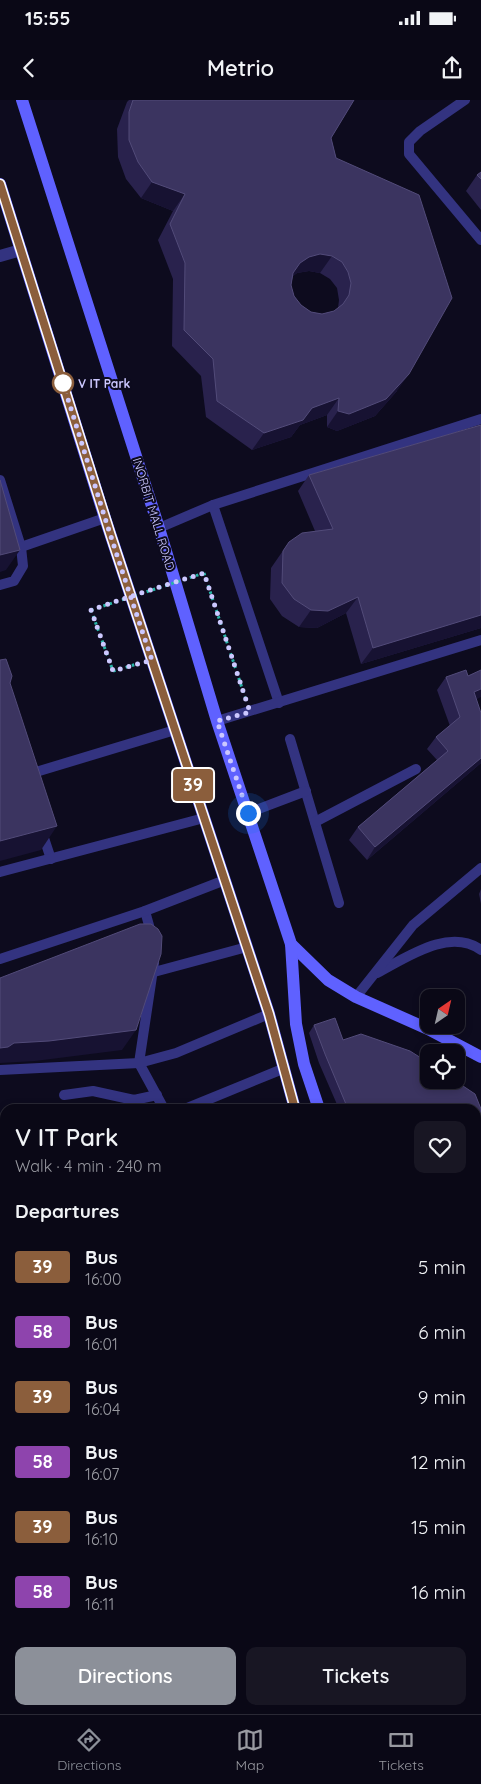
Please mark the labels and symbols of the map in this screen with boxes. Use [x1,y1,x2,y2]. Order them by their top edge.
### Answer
marker: V IT Park [52,372,74,394]
place label: V IT Park [78,376,131,391]
street label: INORBIT MALL ROAD [130,456,178,573]
line badge: 39 [170,769,216,801]
your location [236,801,261,826]
north arrow [420,989,465,1034]

